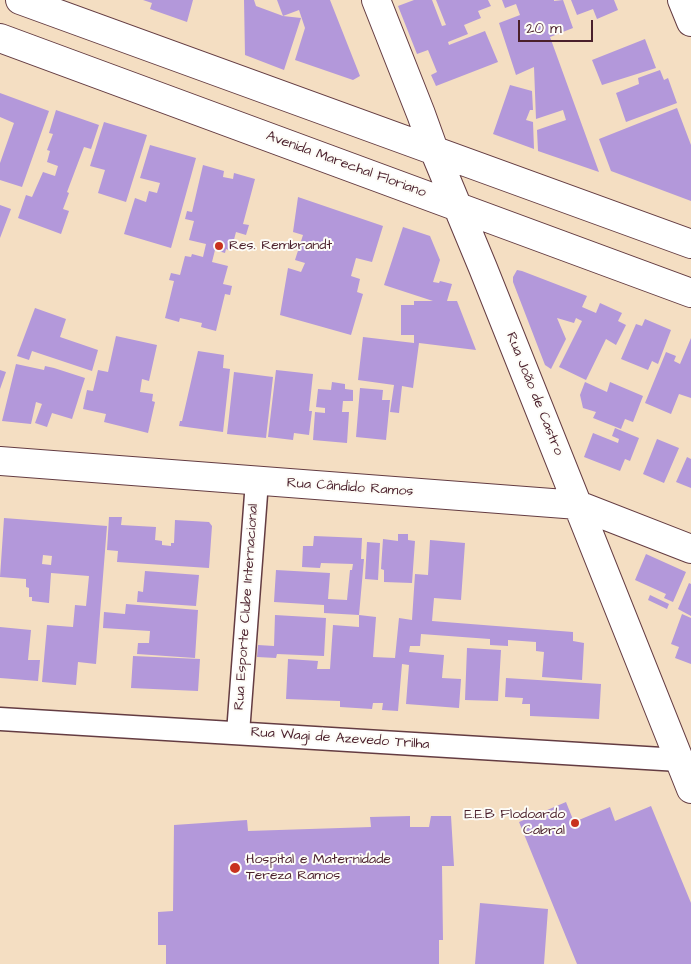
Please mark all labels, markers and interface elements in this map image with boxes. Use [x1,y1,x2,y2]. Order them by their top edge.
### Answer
scale bar [521,10,596,42]
text: 20 m [526,18,562,39]
street label: Avenida Marechal Floriano [264,128,428,202]
place label: Res. Rembrandt [229,238,332,254]
marker: Res. Rembrandt [213,240,225,252]
street label: Rua João de Castro [502,330,566,458]
street label: Rua Cândido Ramos [286,475,414,501]
street label: Rua Esporte Clube Internacional [231,503,263,711]
street label: Rua Wagi de Azevedo Trilha [250,724,430,754]
place label: E.E.B Flodoardo Cabral [464,807,565,840]
marker: E.E.B Flodoardo Cabral [569,817,581,829]
place label: Hospital e Maternidade Tereza Ramos [246,852,391,884]
marker: Hospital e Maternidade Tereza Ramos [228,861,242,875]

